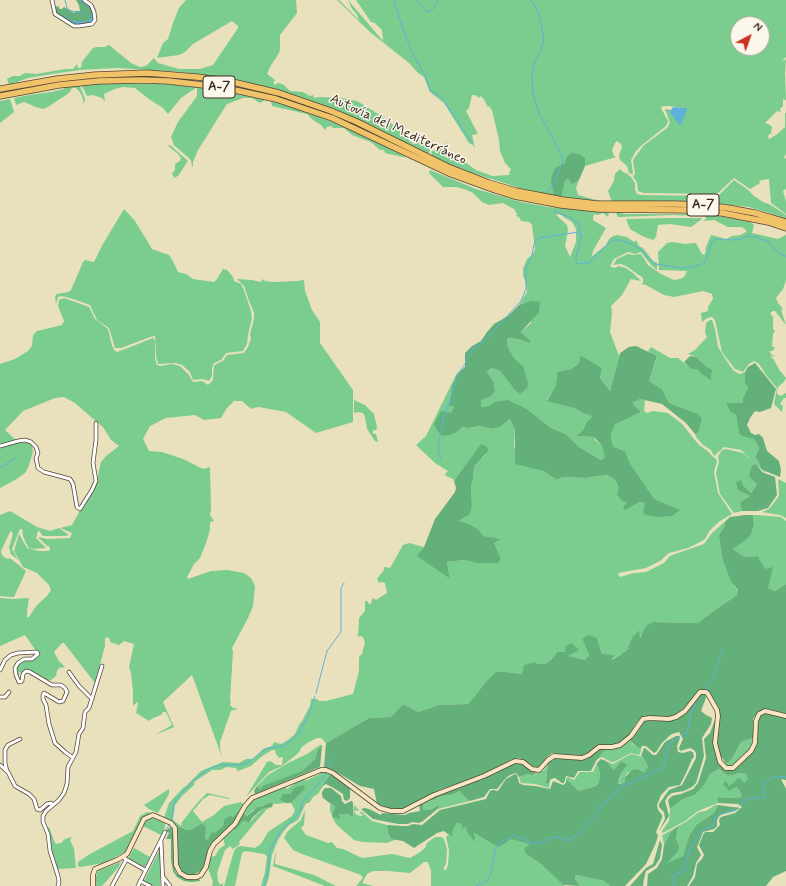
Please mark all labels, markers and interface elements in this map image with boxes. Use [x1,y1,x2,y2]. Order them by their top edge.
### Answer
north arrow [730,16,770,56]
text: N [750,20,765,35]
road number: A-7 [203,76,235,98]
street label: Autovía del Mediterráneo [327,91,469,169]
road number: A-7 [687,194,719,216]

